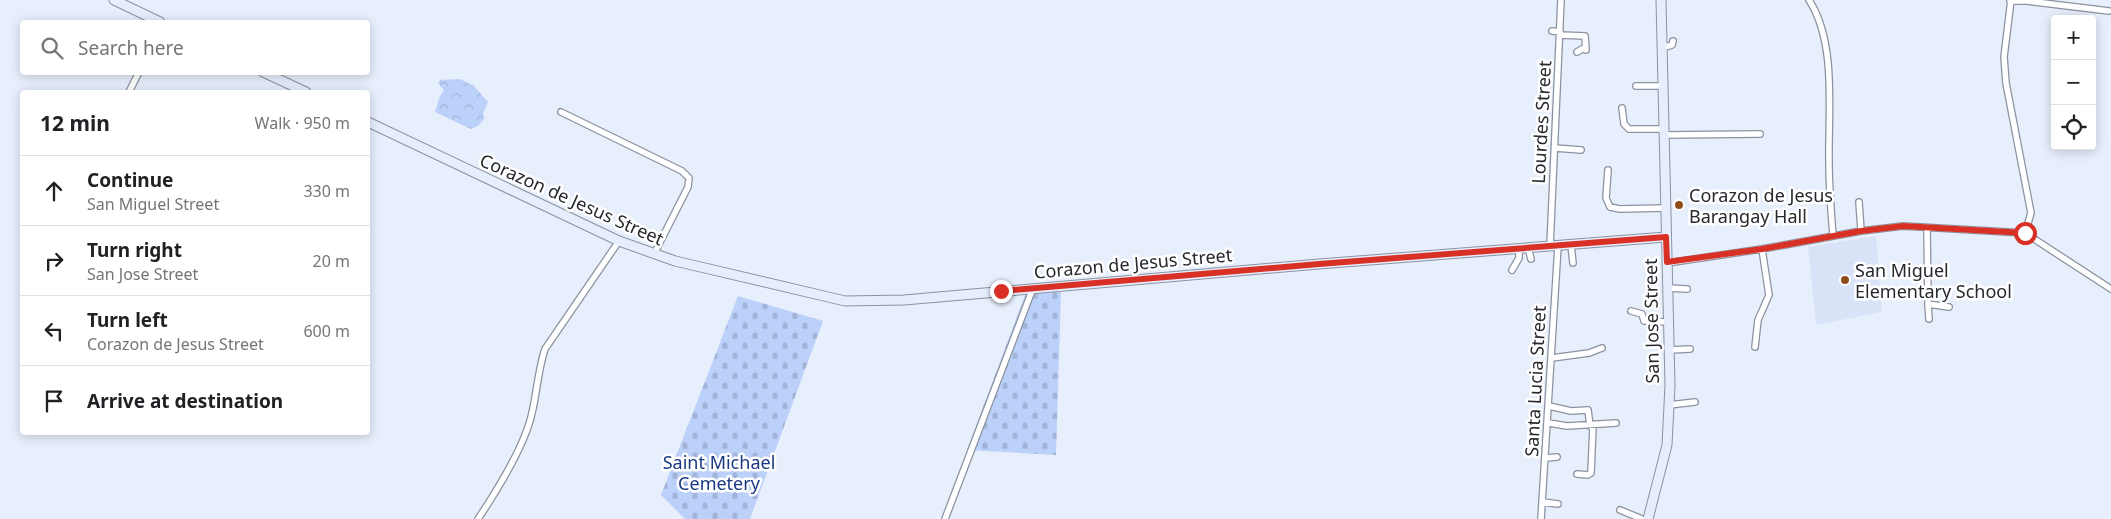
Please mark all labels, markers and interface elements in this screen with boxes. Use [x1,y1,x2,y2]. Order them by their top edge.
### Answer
map controls [2051,15,2096,150]
button: + [2051,15,2096,60]
search box [20,20,370,75]
icon: search [38,34,66,62]
text: Search here [78,35,184,61]
street label: Lourdes Street [1526,59,1556,184]
button: − [2051,60,2096,105]
button: locate [2051,105,2096,150]
text: 12 min [40,109,110,137]
text: Walk · 950 m [255,112,350,134]
street label: Corazon de Jesus Street [476,148,668,251]
text: Continue [87,167,173,193]
icon: ahead [40,177,68,205]
text: 330 m [303,180,350,202]
place label: Corazon de Jesus Barangay Hall [1689,183,1833,228]
text: San Miguel Street [87,193,219,215]
marker: Corazon de Jesus Barangay Hall [1673,199,1685,211]
route start [2014,222,2037,245]
text: Turn right [87,237,182,263]
street label: Corazon de Jesus Street [1033,242,1234,284]
icon: right [40,247,68,275]
text: 20 m [313,250,350,272]
street label: San Jose Street [1638,258,1664,384]
place label: San Miguel Elementary School [1855,258,2012,303]
text: San Jose Street [87,263,198,285]
marker: San Miguel Elementary School [1839,274,1851,286]
route end [990,280,1013,303]
street label: Santa Lucia Street [1519,304,1551,457]
text: Turn left [87,307,168,333]
icon: left [40,317,68,345]
text: 600 m [303,320,350,342]
text: Corazon de Jesus Street [87,333,264,355]
icon: arrive [40,387,68,415]
text: Arrive at destination [87,388,283,414]
park label: Saint Michael Cemetery [663,450,775,495]

